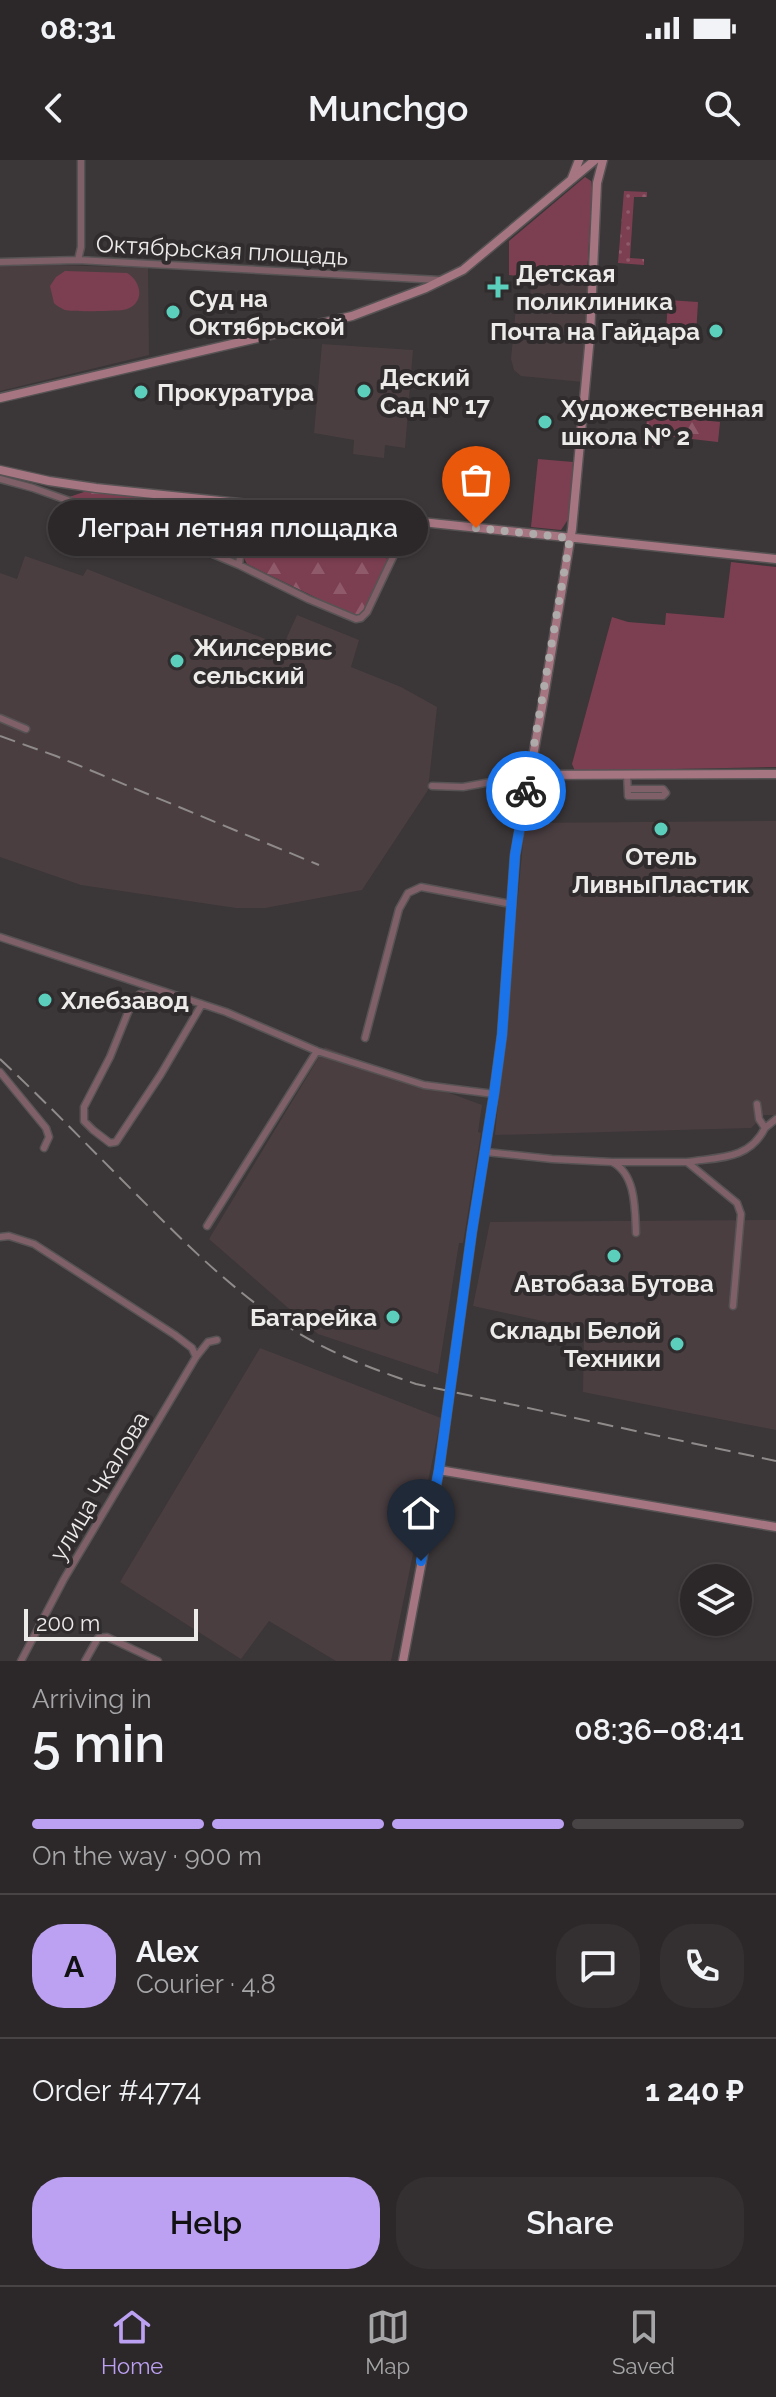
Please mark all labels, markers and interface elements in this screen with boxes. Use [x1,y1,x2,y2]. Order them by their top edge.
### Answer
text: 08:31 [40,11,116,46]
icon: back [32,86,76,130]
icon: search [700,86,744,130]
text: Munchgo [308,87,468,129]
street label: Октябрьская площадь [95,229,349,271]
place label: Детская поликлиника [516,259,673,316]
marker: Детская поликлиника [487,276,509,298]
place label: Суд на Октябрьской [189,284,345,341]
marker: Суд на Октябрьской [164,303,182,321]
place label: Почта на Гайдара [490,317,700,346]
marker: Почта на Гайдара [707,322,725,340]
place label: Деский Сад № 17 [380,363,491,420]
place label: Прокуратура [157,378,314,407]
marker: Деский Сад № 17 [355,382,373,400]
marker: Прокуратура [132,383,150,401]
place label: Художественная школа № 2 [560,394,764,451]
marker: Художественная школа № 2 [536,413,554,431]
pin [442,446,510,528]
icon: bag [454,458,498,502]
callout: Легран летняя площадка [48,500,428,556]
text: Легран летняя площадка [78,513,398,543]
place label: Жилсервис сельский [193,633,333,690]
marker: Жилсервис сельский [168,652,186,670]
courier [486,751,566,831]
icon: bike [504,769,548,813]
marker: Отель ЛивныПластик [652,820,670,838]
place label: Отель ЛивныПластик [572,842,750,899]
place label: Хлебзавод [60,986,189,1015]
marker: Хлебзавод [36,991,54,1009]
marker: Автобаза Бутова [605,1247,623,1265]
place label: Автобаза Бутова [514,1269,714,1298]
place label: Батарейка [250,1303,377,1332]
marker: Батарейка [384,1308,402,1326]
place label: Склады Белой Техники [490,1316,661,1373]
marker: Склады Белой Техники [668,1335,686,1353]
street label: улица Чкалова [43,1406,155,1566]
pin [387,1479,455,1561]
icon: home [399,1491,443,1535]
map controls [680,1564,752,1636]
button: layers [680,1564,752,1636]
scale bar [24,1605,198,1641]
text: 200 m [36,1610,100,1636]
text: Arriving in [32,1684,152,1714]
text: 08:36–08:41 [574,1712,744,1747]
text: 5 min [32,1713,165,1774]
text: On the way · 900 m [32,1841,262,1871]
button: chat [556,1924,640,2008]
button: phone [660,1924,744,2008]
text: Alex [136,1934,199,1969]
text: A [64,1949,84,1984]
text: Courier · 4.8 [136,1969,276,1999]
text: Order #4774 [32,2073,202,2108]
text: 1 240 ₽ [645,2073,744,2108]
button: Help [32,2177,380,2269]
button: Share [396,2177,744,2269]
tab: Home [101,2305,163,2379]
tab: Map [365,2305,410,2379]
tab: Saved [612,2305,675,2379]

